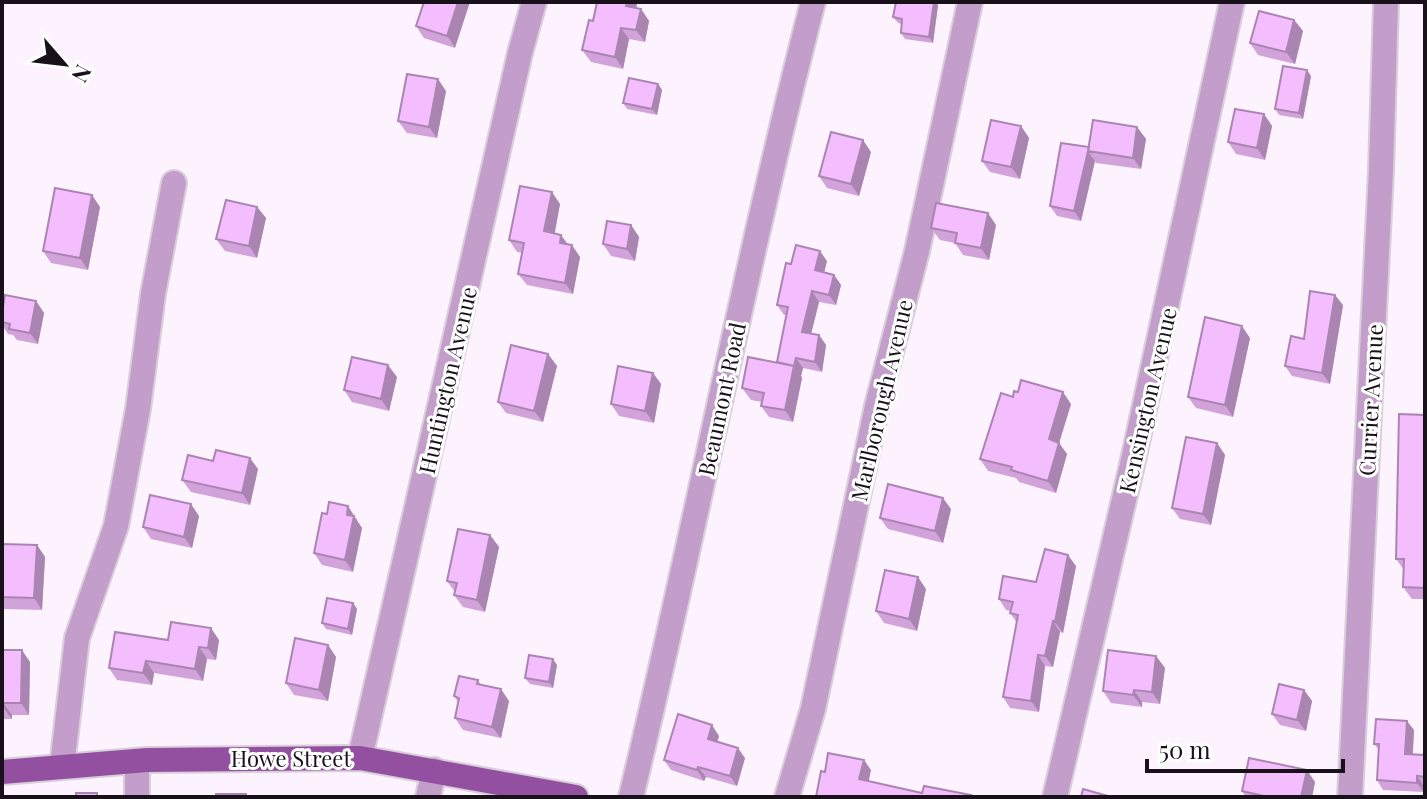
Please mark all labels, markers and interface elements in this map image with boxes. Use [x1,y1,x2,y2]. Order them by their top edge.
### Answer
north arrow [24,24,104,104]
text: N [66,60,100,88]
street label: Huntington Avenue [411,283,483,477]
street label: Marlborough Avenue [843,296,919,504]
street label: Kensington Avenue [1111,304,1183,496]
street label: Beaumont Road [690,319,752,479]
street label: Currier Avenue [1351,323,1389,477]
scale bar [1147,723,1343,773]
text: 50 m [1159,733,1211,765]
street label: Howe Street [231,743,352,773]

